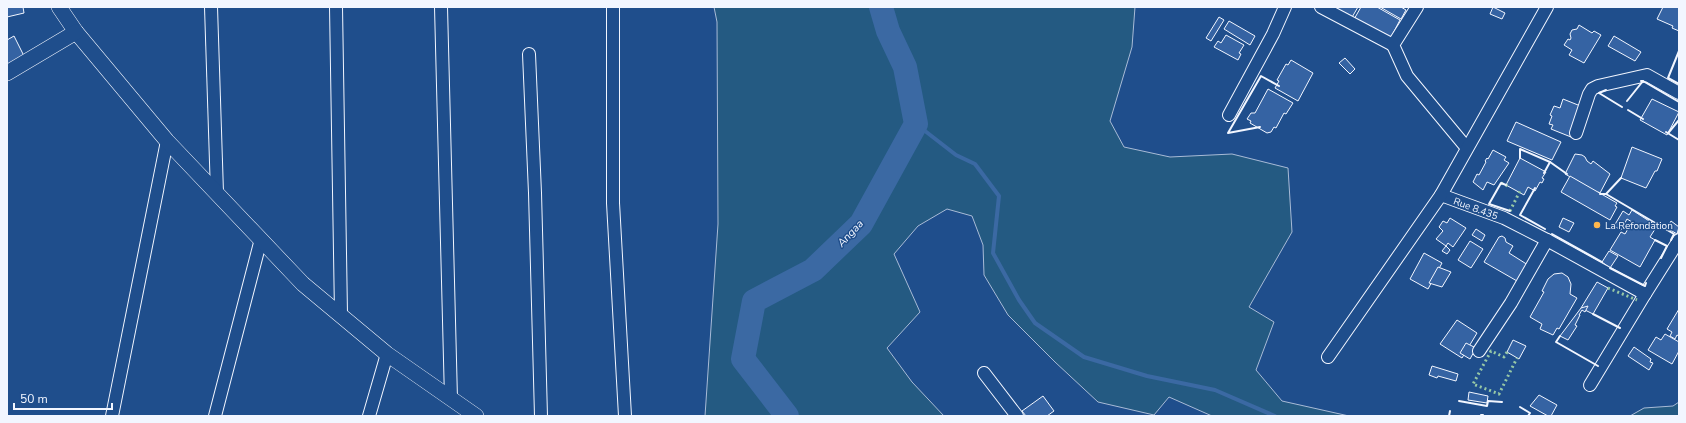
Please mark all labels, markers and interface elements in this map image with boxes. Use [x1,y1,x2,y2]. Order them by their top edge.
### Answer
street label: Rue 8.435 [1451,194,1500,223]
water label: Angaa [833,216,867,251]
place label: La Refondation [1605,219,1673,233]
marker: La Refondation [1592,220,1602,230]
scale bar [14,385,112,411]
text: 50 m [20,391,48,407]

